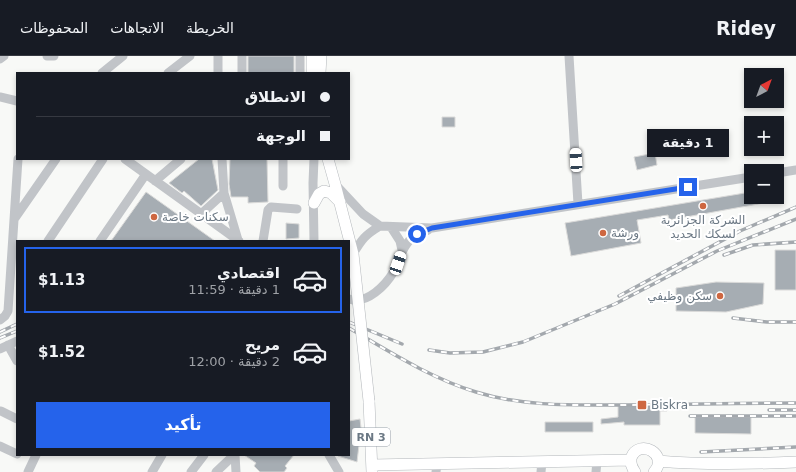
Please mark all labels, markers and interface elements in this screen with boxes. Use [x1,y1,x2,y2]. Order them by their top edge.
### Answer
text: Ridey [716,17,776,39]
text: المحفوظات [20,20,88,36]
text: الاتجاهات [110,20,164,36]
text: الخريطة [186,20,234,36]
north arrow [744,68,784,108]
map controls [744,68,784,204]
text: الانطلاق [245,88,306,106]
button: + [744,116,784,156]
text: الوجهة [256,127,306,145]
callout: 1 دقيقة [647,129,729,157]
text: 1 دقيقة [662,135,714,150]
car [569,148,583,172]
button: − [744,164,784,204]
route end [679,178,697,196]
marker: الشركة الجزائرية لسكك الحديد [698,201,708,211]
place label: سكنات خاصة [162,210,229,224]
marker: سكنات خاصة [149,212,159,222]
place label: الشركة الجزائرية لسكك الحديد [661,213,745,241]
route start [408,225,426,243]
place label: ورشة [611,226,639,241]
marker: ورشة [598,228,608,238]
car [388,250,408,276]
icon: car [292,262,328,298]
text: اقتصادي [217,264,280,282]
text: $1.13 [38,271,85,289]
text: 1 دقيقة · 11:59 [188,282,280,297]
place label: سكن وظيفي [647,289,712,304]
marker: سكن وظيفي [715,291,725,301]
icon: car [292,334,328,370]
text: مريح [245,336,280,354]
text: $1.52 [38,343,85,361]
text: 2 دقيقة · 12:00 [188,354,280,369]
place label: Biskra [651,398,688,412]
marker: Biskra [636,399,648,411]
button: تأكيد [36,402,330,448]
road number: RN 3 [352,428,390,446]

